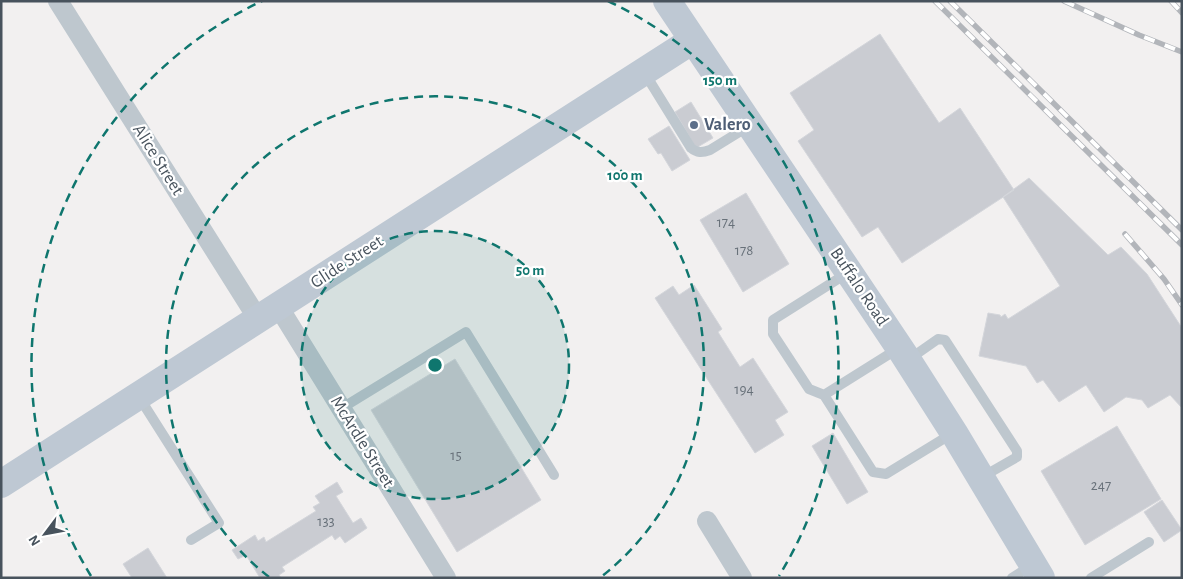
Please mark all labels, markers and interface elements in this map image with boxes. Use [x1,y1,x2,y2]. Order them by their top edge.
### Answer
text: 150 m [703,73,737,88]
place label: Valero [704,116,751,134]
marker: Valero [688,119,700,131]
street label: Alice Street [129,121,187,199]
text: 100 m [607,168,643,183]
house number: 174 [717,215,735,230]
street label: Glide Street [308,232,387,292]
house number: 178 [735,243,753,258]
street label: Buffalo Road [826,245,892,329]
text: 50 m [516,263,544,278]
centre of rings [426,356,444,374]
house number: 194 [734,382,754,397]
street label: McArdle Street [327,393,397,491]
house number: 15 [450,448,462,463]
house number: 247 [1091,478,1111,493]
north arrow [20,509,70,559]
house number: 133 [317,514,335,529]
text: N [26,533,43,548]

